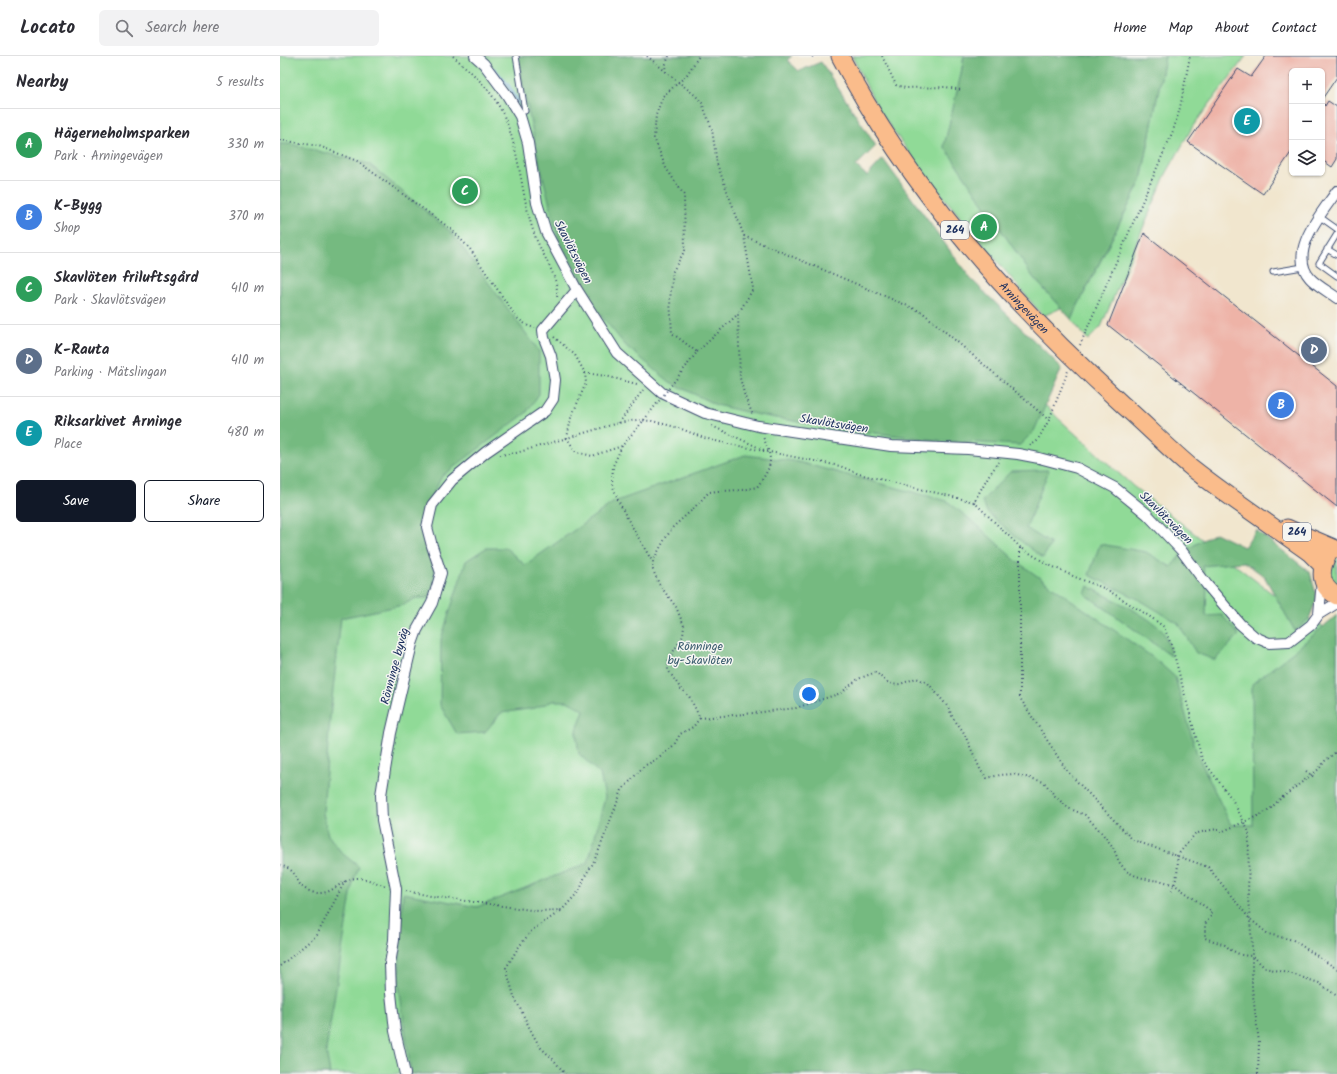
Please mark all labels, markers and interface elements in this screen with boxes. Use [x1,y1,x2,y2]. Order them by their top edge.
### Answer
search box [99,10,379,46]
text: Locato [20,13,75,43]
text: Search here [145,16,219,40]
icon: search [113,17,135,39]
text: Home [1113,17,1147,39]
text: Map [1169,17,1193,39]
text: About [1215,17,1249,39]
text: Contact [1271,17,1317,39]
map controls [1289,68,1325,176]
button: + [1289,68,1325,104]
text: Nearby [16,69,68,96]
text: 5 results [216,72,264,93]
button: − [1289,104,1325,140]
pin: E [1234,106,1260,136]
text: Hägerneholmsparken [54,122,190,146]
text: A [25,134,33,155]
text: 330 m [227,134,264,155]
button: layers [1289,140,1325,176]
text: Park · Arningevägen [54,146,163,167]
pin: C [452,176,478,206]
text: K-Bygg [54,194,103,218]
text: B [25,206,33,227]
text: 370 m [229,206,264,227]
pin: A [971,212,997,242]
street label: Skavlötsvägen [549,217,597,287]
text: Shop [54,218,80,239]
road number: 264 [941,221,969,239]
text: Skavlöten friluftsgård [54,266,199,290]
street label: Arningevägen [994,277,1054,339]
text: C [25,278,33,299]
text: 410 m [231,278,264,299]
text: Park · Skavlötsvägen [54,290,166,311]
pin: D [1301,335,1327,365]
text: K-Rauta [54,338,109,362]
text: D [25,350,33,371]
text: 410 m [231,350,264,371]
text: Parking · Mätslingan [54,362,167,383]
pin: B [1268,390,1294,420]
street label: Skavlötsvägen [798,409,870,439]
text: Riksarkivet Arninge [54,410,182,434]
text: E [25,422,33,443]
text: 480 m [227,422,264,443]
text: Place [54,434,82,455]
button: Save [16,480,136,522]
button: Share [144,480,264,522]
street label: Skavlötsvägen [1135,487,1197,549]
road number: 264 [1283,523,1311,541]
street label: Rönninge byväg [376,625,414,706]
park label: Rönninge by-Skavlöten [668,637,732,670]
your location [799,684,819,704]

